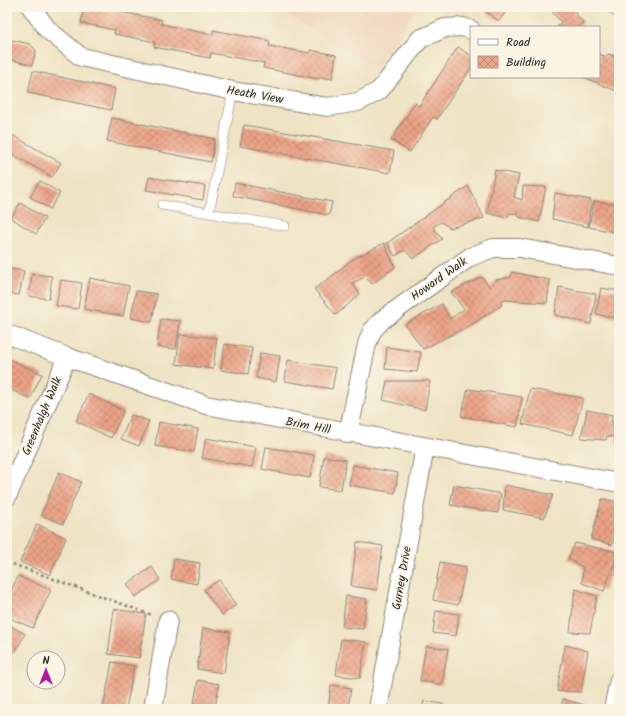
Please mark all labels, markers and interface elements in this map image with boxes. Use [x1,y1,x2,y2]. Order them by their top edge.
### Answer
legend [470,26,600,78]
text: Road [506,33,531,52]
text: Building [506,53,546,72]
street label: Heath View [225,81,286,110]
street label: Howard Walk [407,252,472,306]
street label: Greenhalgh Walk [17,373,67,458]
street label: Brim Hill [284,412,332,440]
street label: Gurney Drive [387,544,417,611]
north arrow [26,650,66,690]
text: N [43,652,50,670]

